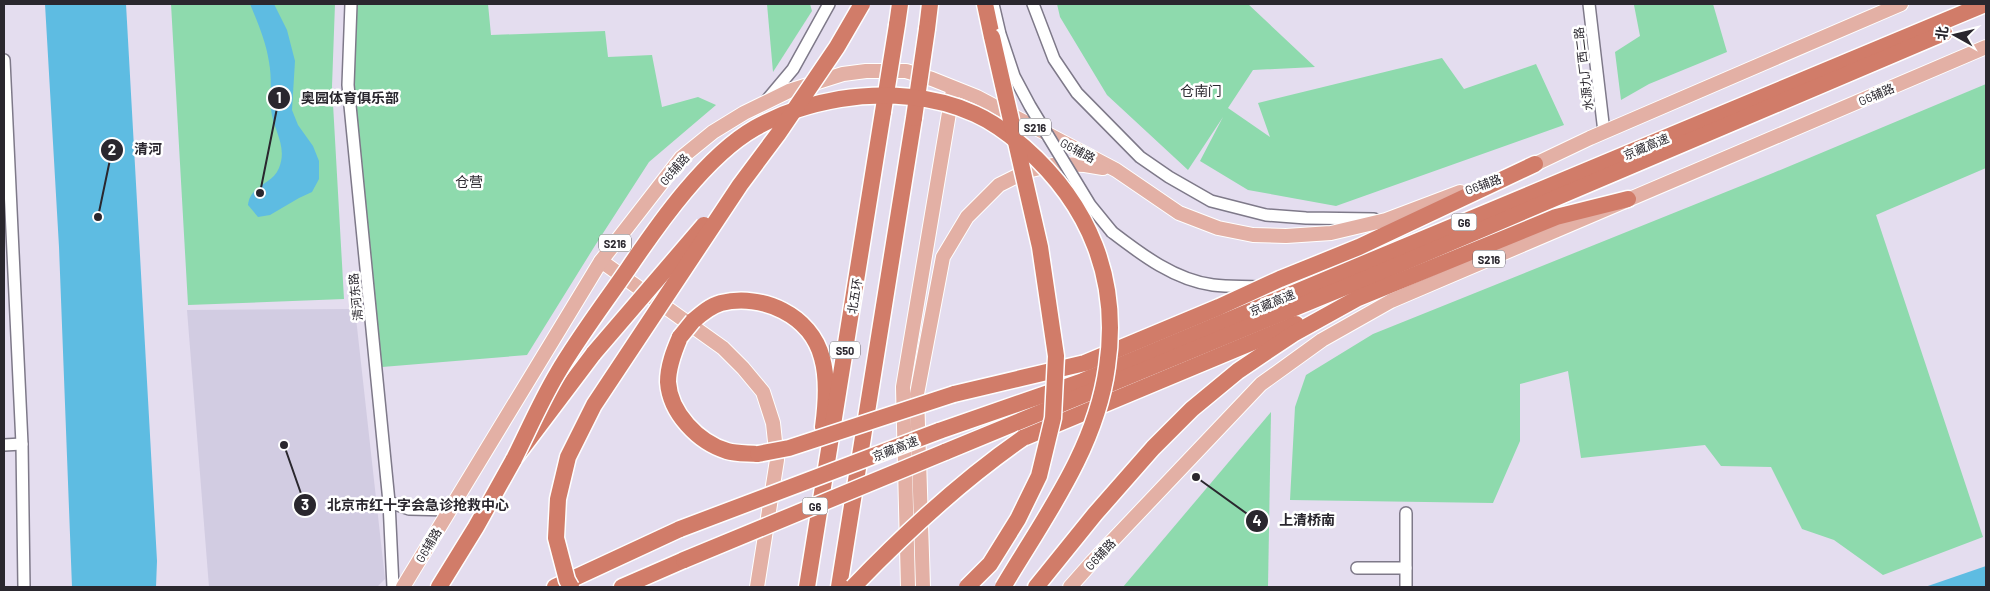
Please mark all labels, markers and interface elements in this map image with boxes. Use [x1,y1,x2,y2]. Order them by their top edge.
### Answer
north arrow [1930,10,1980,60]
text: 北 [1932,25,1951,41]
street label: 水源九厂西二路 [1571,26,1595,112]
street label: G6辅路 [1856,80,1896,108]
district label: 仓南门 [1180,82,1222,99]
callout: 奥园体育俱乐部 [266,83,409,112]
text: 1 [276,88,282,106]
text: 奥园体育俱乐部 [301,89,399,106]
road number: S216 [1019,118,1051,136]
street label: 京藏高速 [1621,130,1671,162]
callout: 清河 [99,135,172,164]
street label: G6辅路 [1058,135,1098,165]
text: 2 [108,140,116,158]
text: 清河 [134,140,162,157]
street label: G6辅路 [656,150,692,188]
street label: G6辅路 [1463,171,1503,197]
district label: 仓营 [455,173,483,190]
road number: G6 [1452,213,1476,230]
road number: S216 [599,234,631,252]
road number: S216 [1473,250,1505,268]
street label: 清河东路 [346,272,364,322]
street label: 北五环 [844,277,864,315]
street label: 京藏高速 [1247,286,1297,318]
road number: S50 [830,342,860,358]
street label: 京藏高速 [870,433,920,463]
callout: 北京市红十字会急诊抢救中心 [292,490,519,519]
text: 3 [301,495,309,513]
text: 北京市红十字会急诊抢救中心 [327,496,509,513]
road number: G6 [802,498,828,514]
callout: 上清桥南 [1244,506,1345,535]
text: 4 [1252,511,1262,529]
text: 上清桥南 [1279,511,1335,528]
street label: G6辅路 [412,525,444,565]
street label: G6辅路 [1082,535,1118,573]

